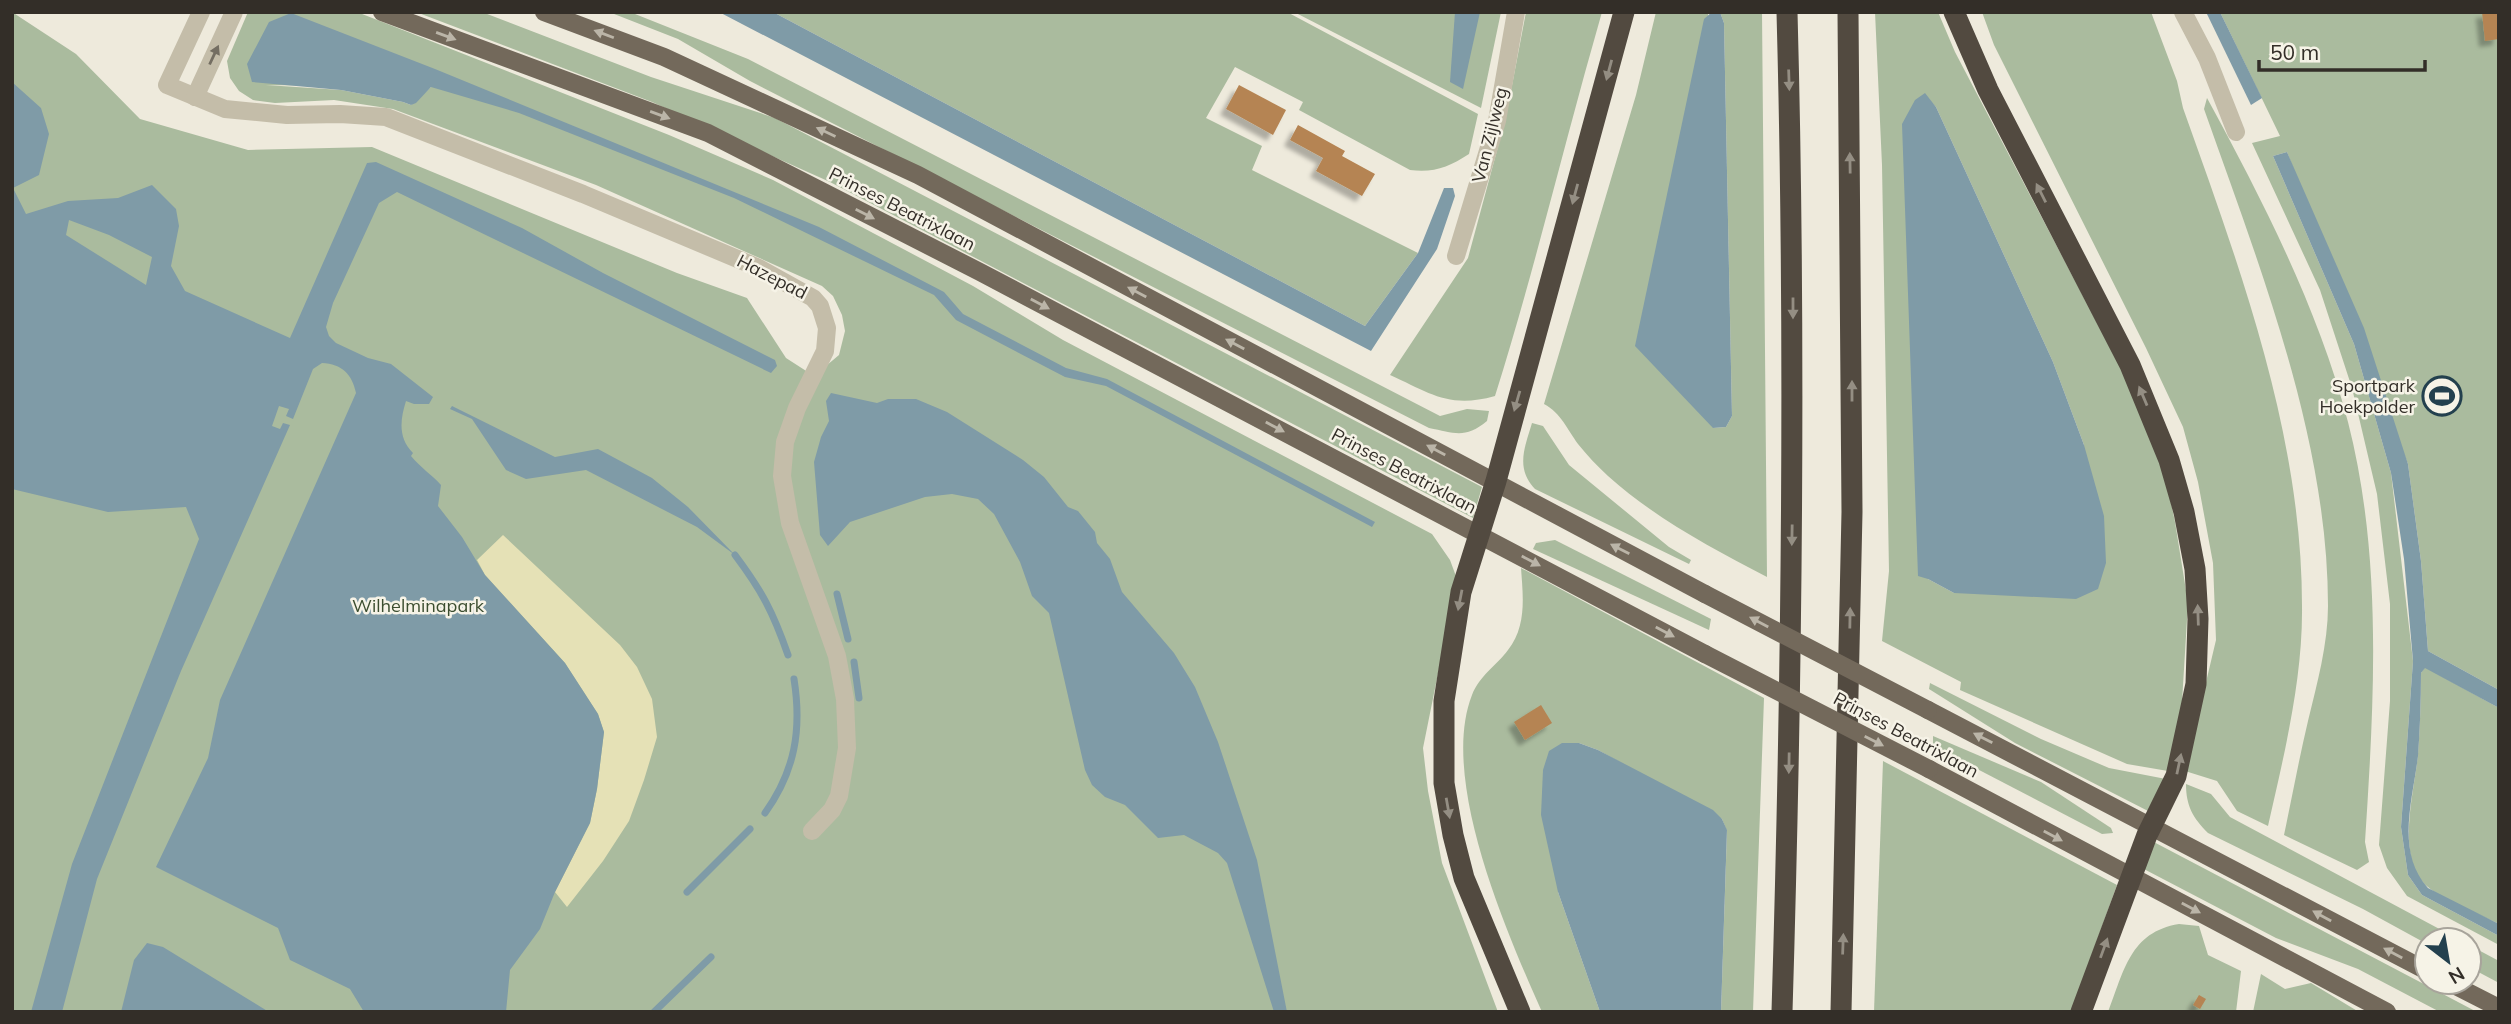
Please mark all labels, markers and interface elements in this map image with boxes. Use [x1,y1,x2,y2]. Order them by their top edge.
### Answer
one-way arrow [594,28,615,39]
scale bar [2259,28,2425,72]
one-way arrow [436,31,457,42]
text: 50 m [2270,39,2319,65]
one-way arrow [209,44,220,65]
one-way arrow [1603,60,1613,81]
one-way arrow [1783,70,1795,92]
street label: Van Zijlweg [1467,85,1512,185]
one-way arrow [649,110,670,121]
one-way arrow [816,126,836,137]
one-way arrow [1844,152,1856,174]
street label: Prinses Beatrixlaan [825,162,979,255]
one-way arrow [1569,183,1580,205]
one-way arrow [2035,183,2046,203]
one-way arrow [855,207,875,219]
street label: Hazepad [733,249,811,304]
one-way arrow [1127,286,1147,298]
one-way arrow [1787,297,1799,319]
one-way arrow [1030,298,1050,309]
one-way arrow [1225,338,1244,350]
place label: Sportpark Hoekpolder [2319,374,2416,418]
sports icon: Sportpark Hoekpolder [2421,375,2463,417]
one-way arrow [1846,379,1858,401]
one-way arrow [2137,386,2148,407]
one-way arrow [1511,391,1522,413]
one-way arrow [1265,421,1285,433]
street label: Prinses Beatrixlaan [1328,423,1481,519]
one-way arrow [1426,444,1446,456]
one-way arrow [1787,525,1798,547]
one-way arrow [1610,543,1630,554]
one-way arrow [1522,555,1542,567]
one-way arrow [1454,589,1465,611]
park label: Wilhelminapark [352,594,485,617]
one-way arrow [2192,604,2203,626]
one-way arrow [1845,607,1856,629]
one-way arrow [1749,617,1769,628]
one-way arrow [1655,627,1675,638]
street label: Prinses Beatrixlaan [1830,687,1983,783]
one-way arrow [1973,733,1993,744]
one-way arrow [1865,735,1885,747]
one-way arrow [1783,752,1795,774]
one-way arrow [2173,753,2184,775]
one-way arrow [1443,797,1454,819]
one-way arrow [2043,830,2063,841]
one-way arrow [2181,902,2201,914]
one-way arrow [2312,910,2332,922]
north arrow [2413,926,2483,996]
one-way arrow [1838,932,1849,954]
one-way arrow [2099,937,2110,958]
one-way arrow [2383,948,2403,959]
text: N [2444,962,2469,990]

